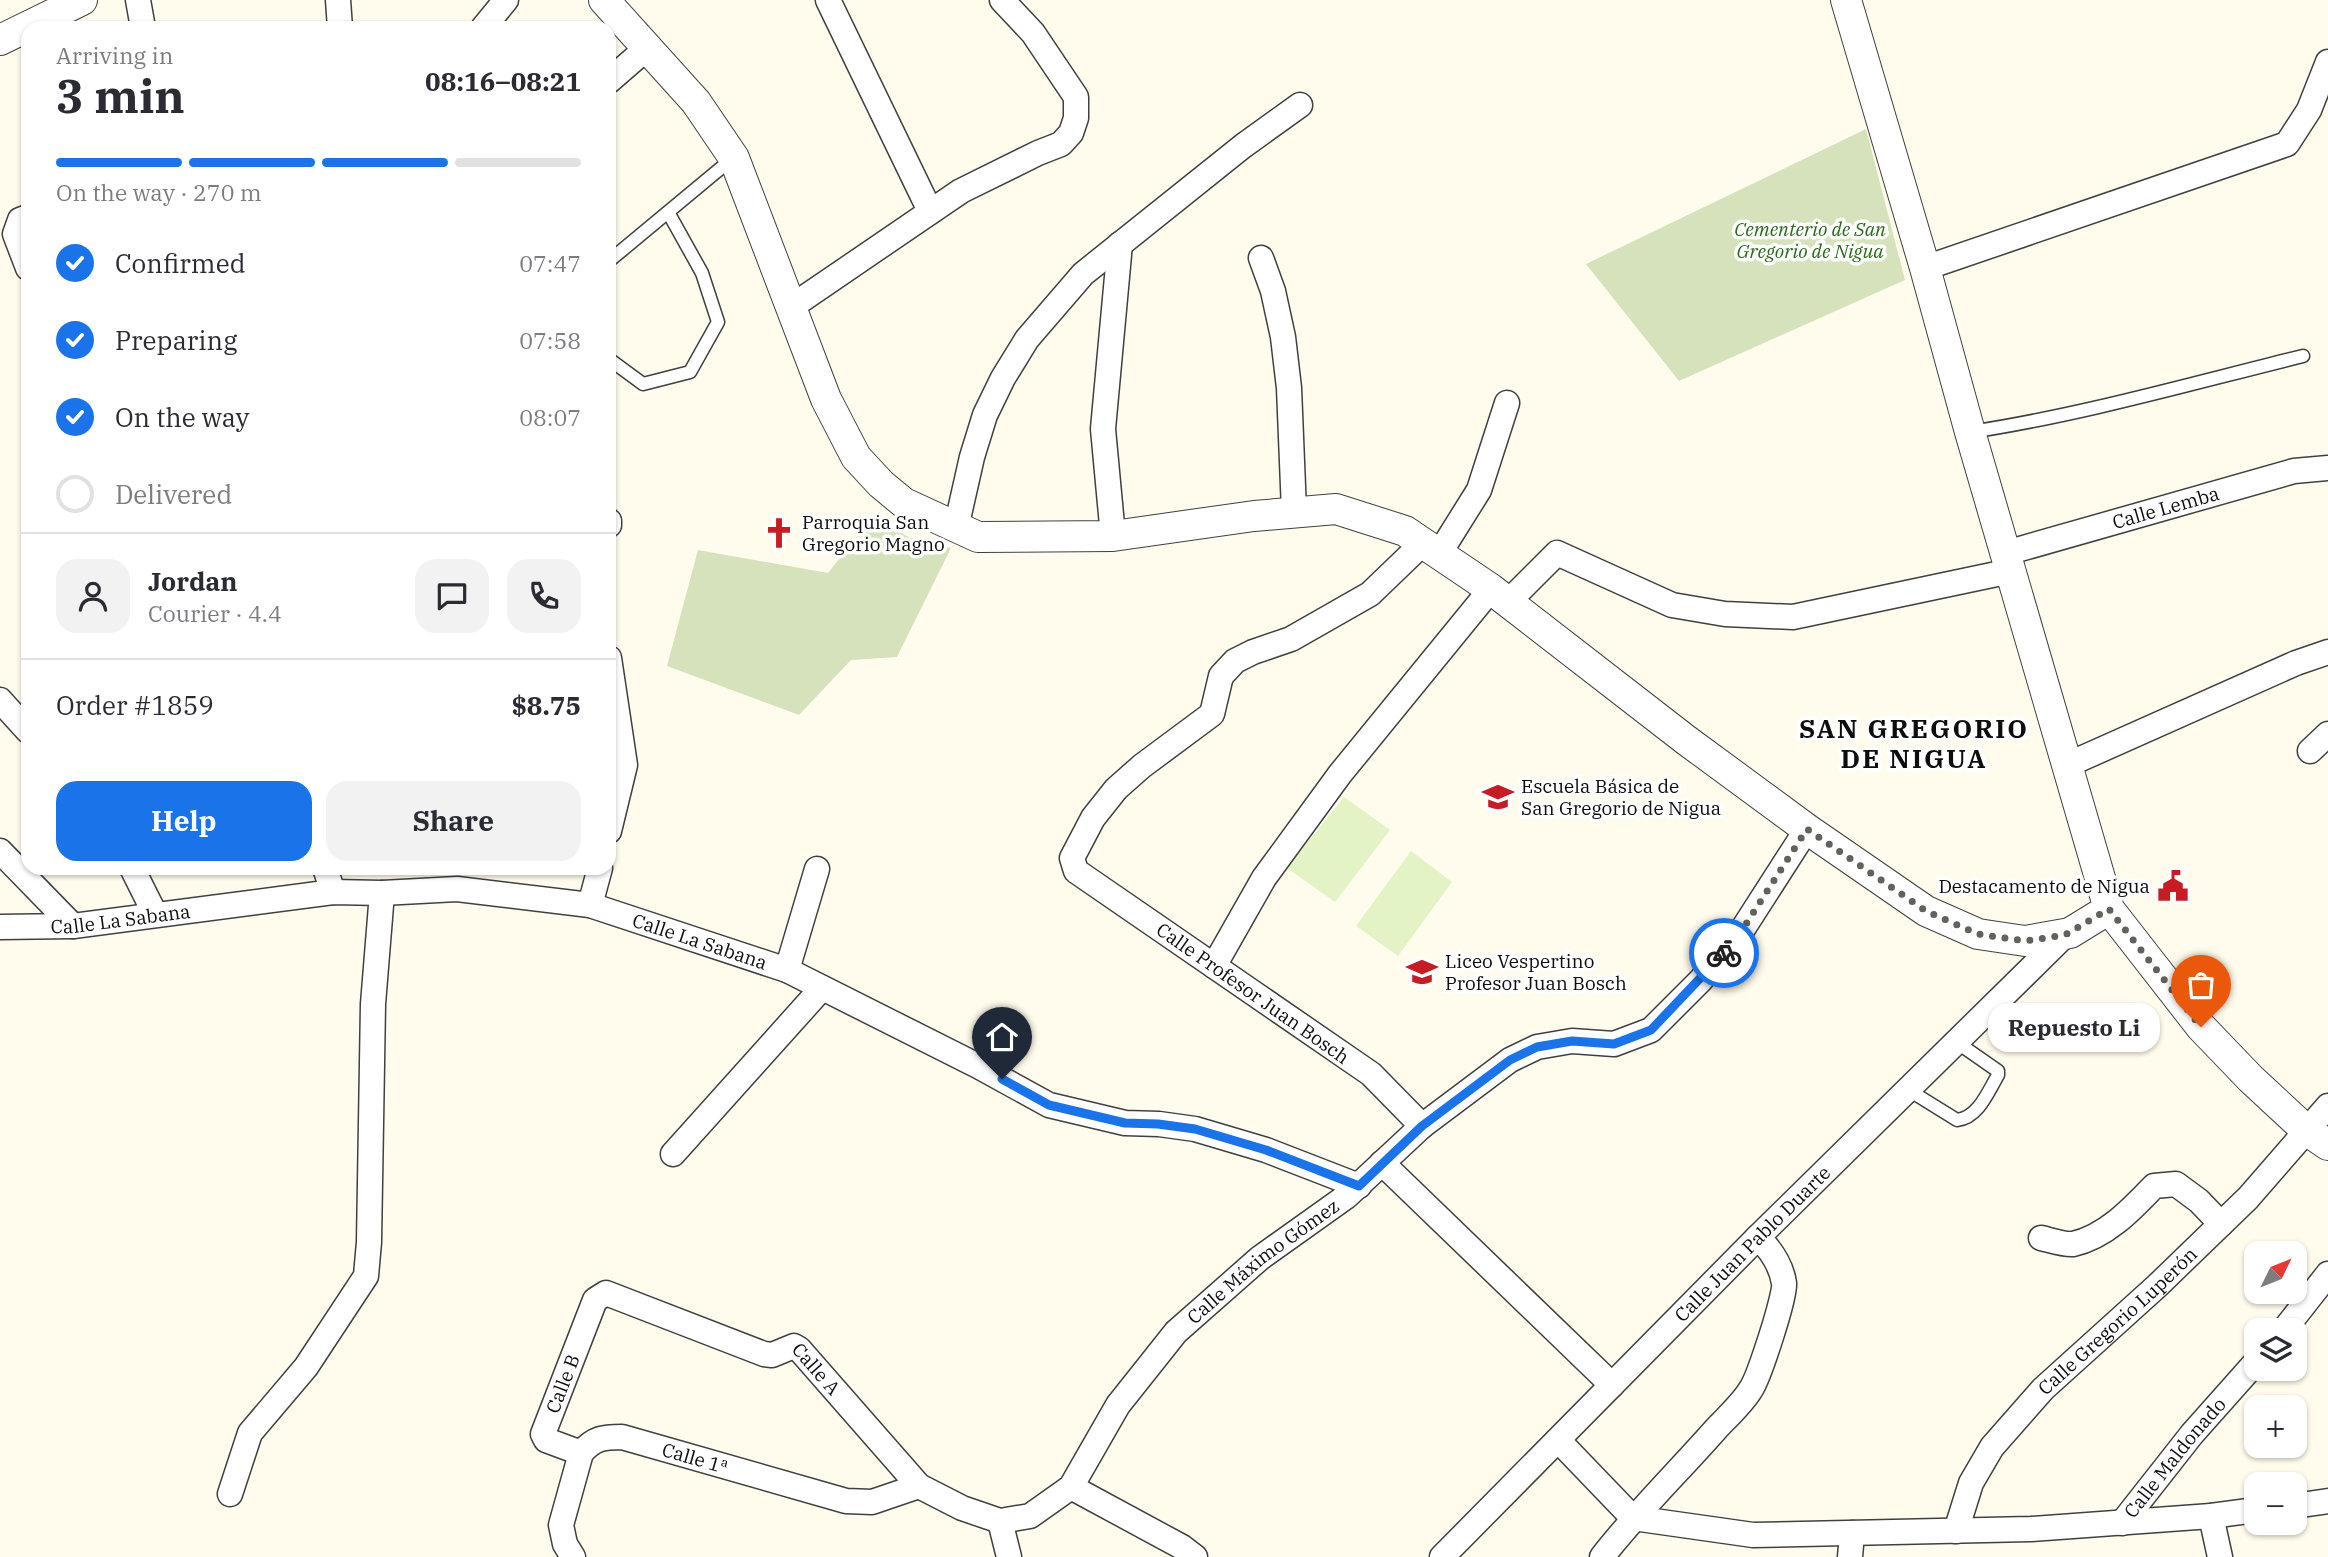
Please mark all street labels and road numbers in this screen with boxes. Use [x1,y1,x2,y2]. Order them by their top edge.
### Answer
street label: Calle Lemba [2109,481,2222,534]
street label: Calle La Sabana [51,899,192,938]
street label: Calle La Sabana [629,908,770,975]
street label: Calle Profesor Juan Bosch [1152,917,1354,1069]
street label: Calle Juan Pablo Duarte [1669,1161,1835,1327]
street label: Calle Máximo Gómez [1182,1194,1344,1329]
street label: Calle Gregorio Luperón [2033,1242,2202,1400]
street label: Calle A [787,1338,846,1400]
street label: Calle B [540,1351,585,1417]
street label: Calle Maldonado [2119,1392,2231,1523]
street label: Calle 1ª [659,1437,731,1479]

